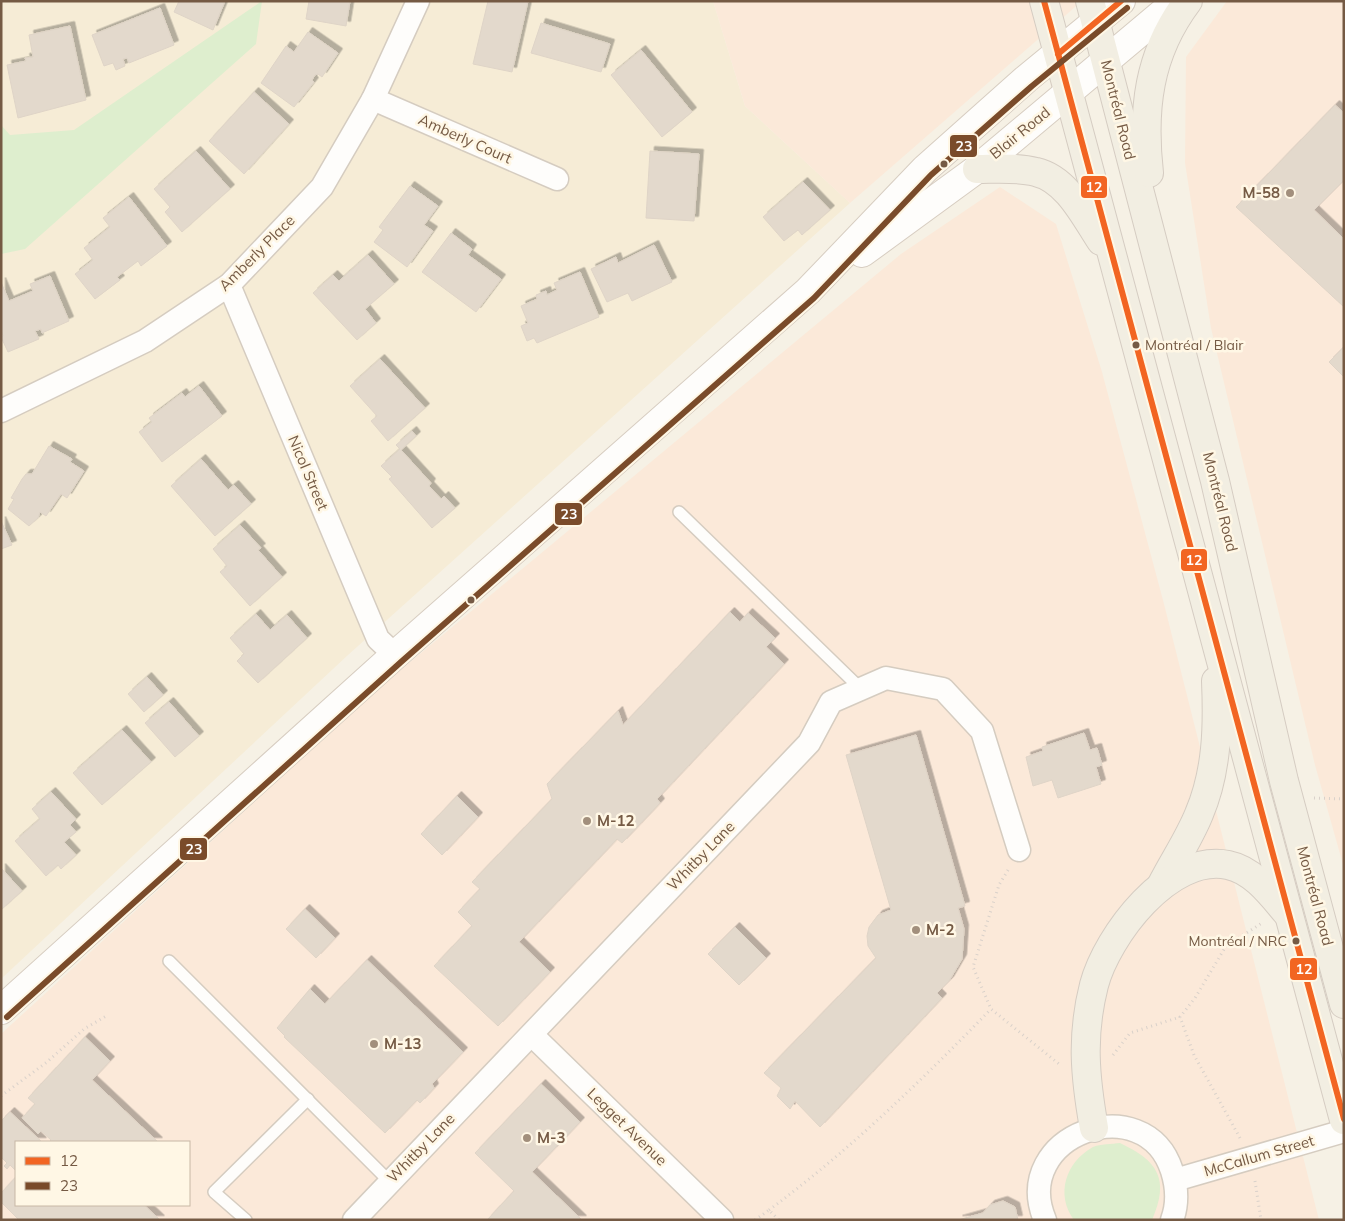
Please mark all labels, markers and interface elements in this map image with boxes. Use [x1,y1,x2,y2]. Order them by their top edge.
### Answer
street label: Montréal Road [1097,58,1140,162]
street label: Blair Road [986,102,1054,163]
street label: Amberly Court [416,109,515,168]
line badge: 23 [949,134,978,158]
text: 23 [956,137,972,155]
unlabelled marker [939,159,949,169]
line badge: 12 [1080,175,1108,199]
text: 12 [1086,178,1102,196]
place label: M-58 [1242,183,1280,202]
marker: M-58 [1284,187,1296,199]
street label: Amberly Place [215,211,299,295]
place label: Montréal / Blair [1145,336,1244,354]
marker: Montréal / Blair [1131,340,1141,350]
street label: Nicol Street [284,432,333,513]
street label: Montréal Road [1199,450,1242,554]
line badge: 23 [554,502,583,526]
text: 23 [561,505,577,523]
line badge: 12 [1180,548,1208,572]
text: 12 [1186,551,1202,569]
unlabelled marker [466,595,476,605]
place label: M-12 [597,811,635,830]
marker: M-12 [581,815,593,827]
street label: Whitby Lane [663,817,738,894]
line badge: 23 [179,837,208,861]
text: 23 [186,840,202,858]
street label: Montréal Road [1293,844,1338,948]
place label: M-2 [926,920,955,939]
marker: M-2 [910,924,922,936]
place label: Montréal / NRC [1189,932,1287,950]
marker: Montréal / NRC [1291,936,1301,946]
line badge: 12 [1289,957,1318,981]
text: 12 [1296,960,1312,978]
place label: M-13 [384,1034,422,1053]
marker: M-13 [368,1038,380,1050]
street label: Legget Avenue [583,1084,671,1170]
street label: Whitby Lane [383,1109,458,1186]
place label: M-3 [537,1128,566,1147]
street label: McCallum Street [1202,1131,1316,1180]
marker: M-3 [521,1132,533,1144]
legend [15,1141,190,1206]
text: 12 [60,1151,78,1170]
text: 23 [60,1176,78,1195]

